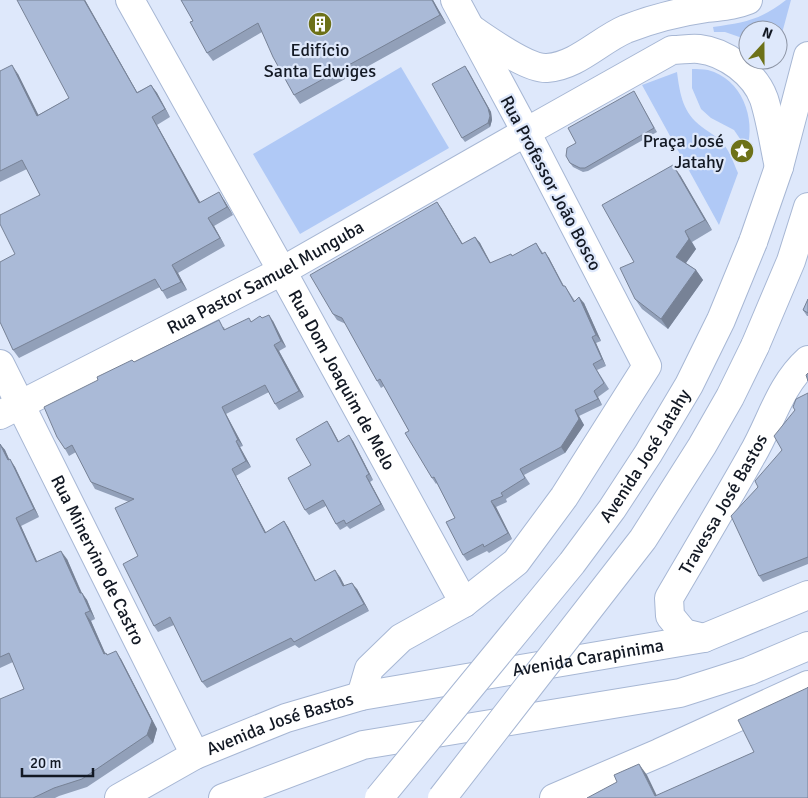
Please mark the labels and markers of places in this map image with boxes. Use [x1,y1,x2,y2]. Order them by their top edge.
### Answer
building icon: Edifício Santa Edwiges [307,11,333,37]
place label: Edifício Santa Edwiges [264,39,376,82]
place label: Praça José Jatahy [643,130,725,173]
place icon: Praça José Jatahy [729,138,755,164]

